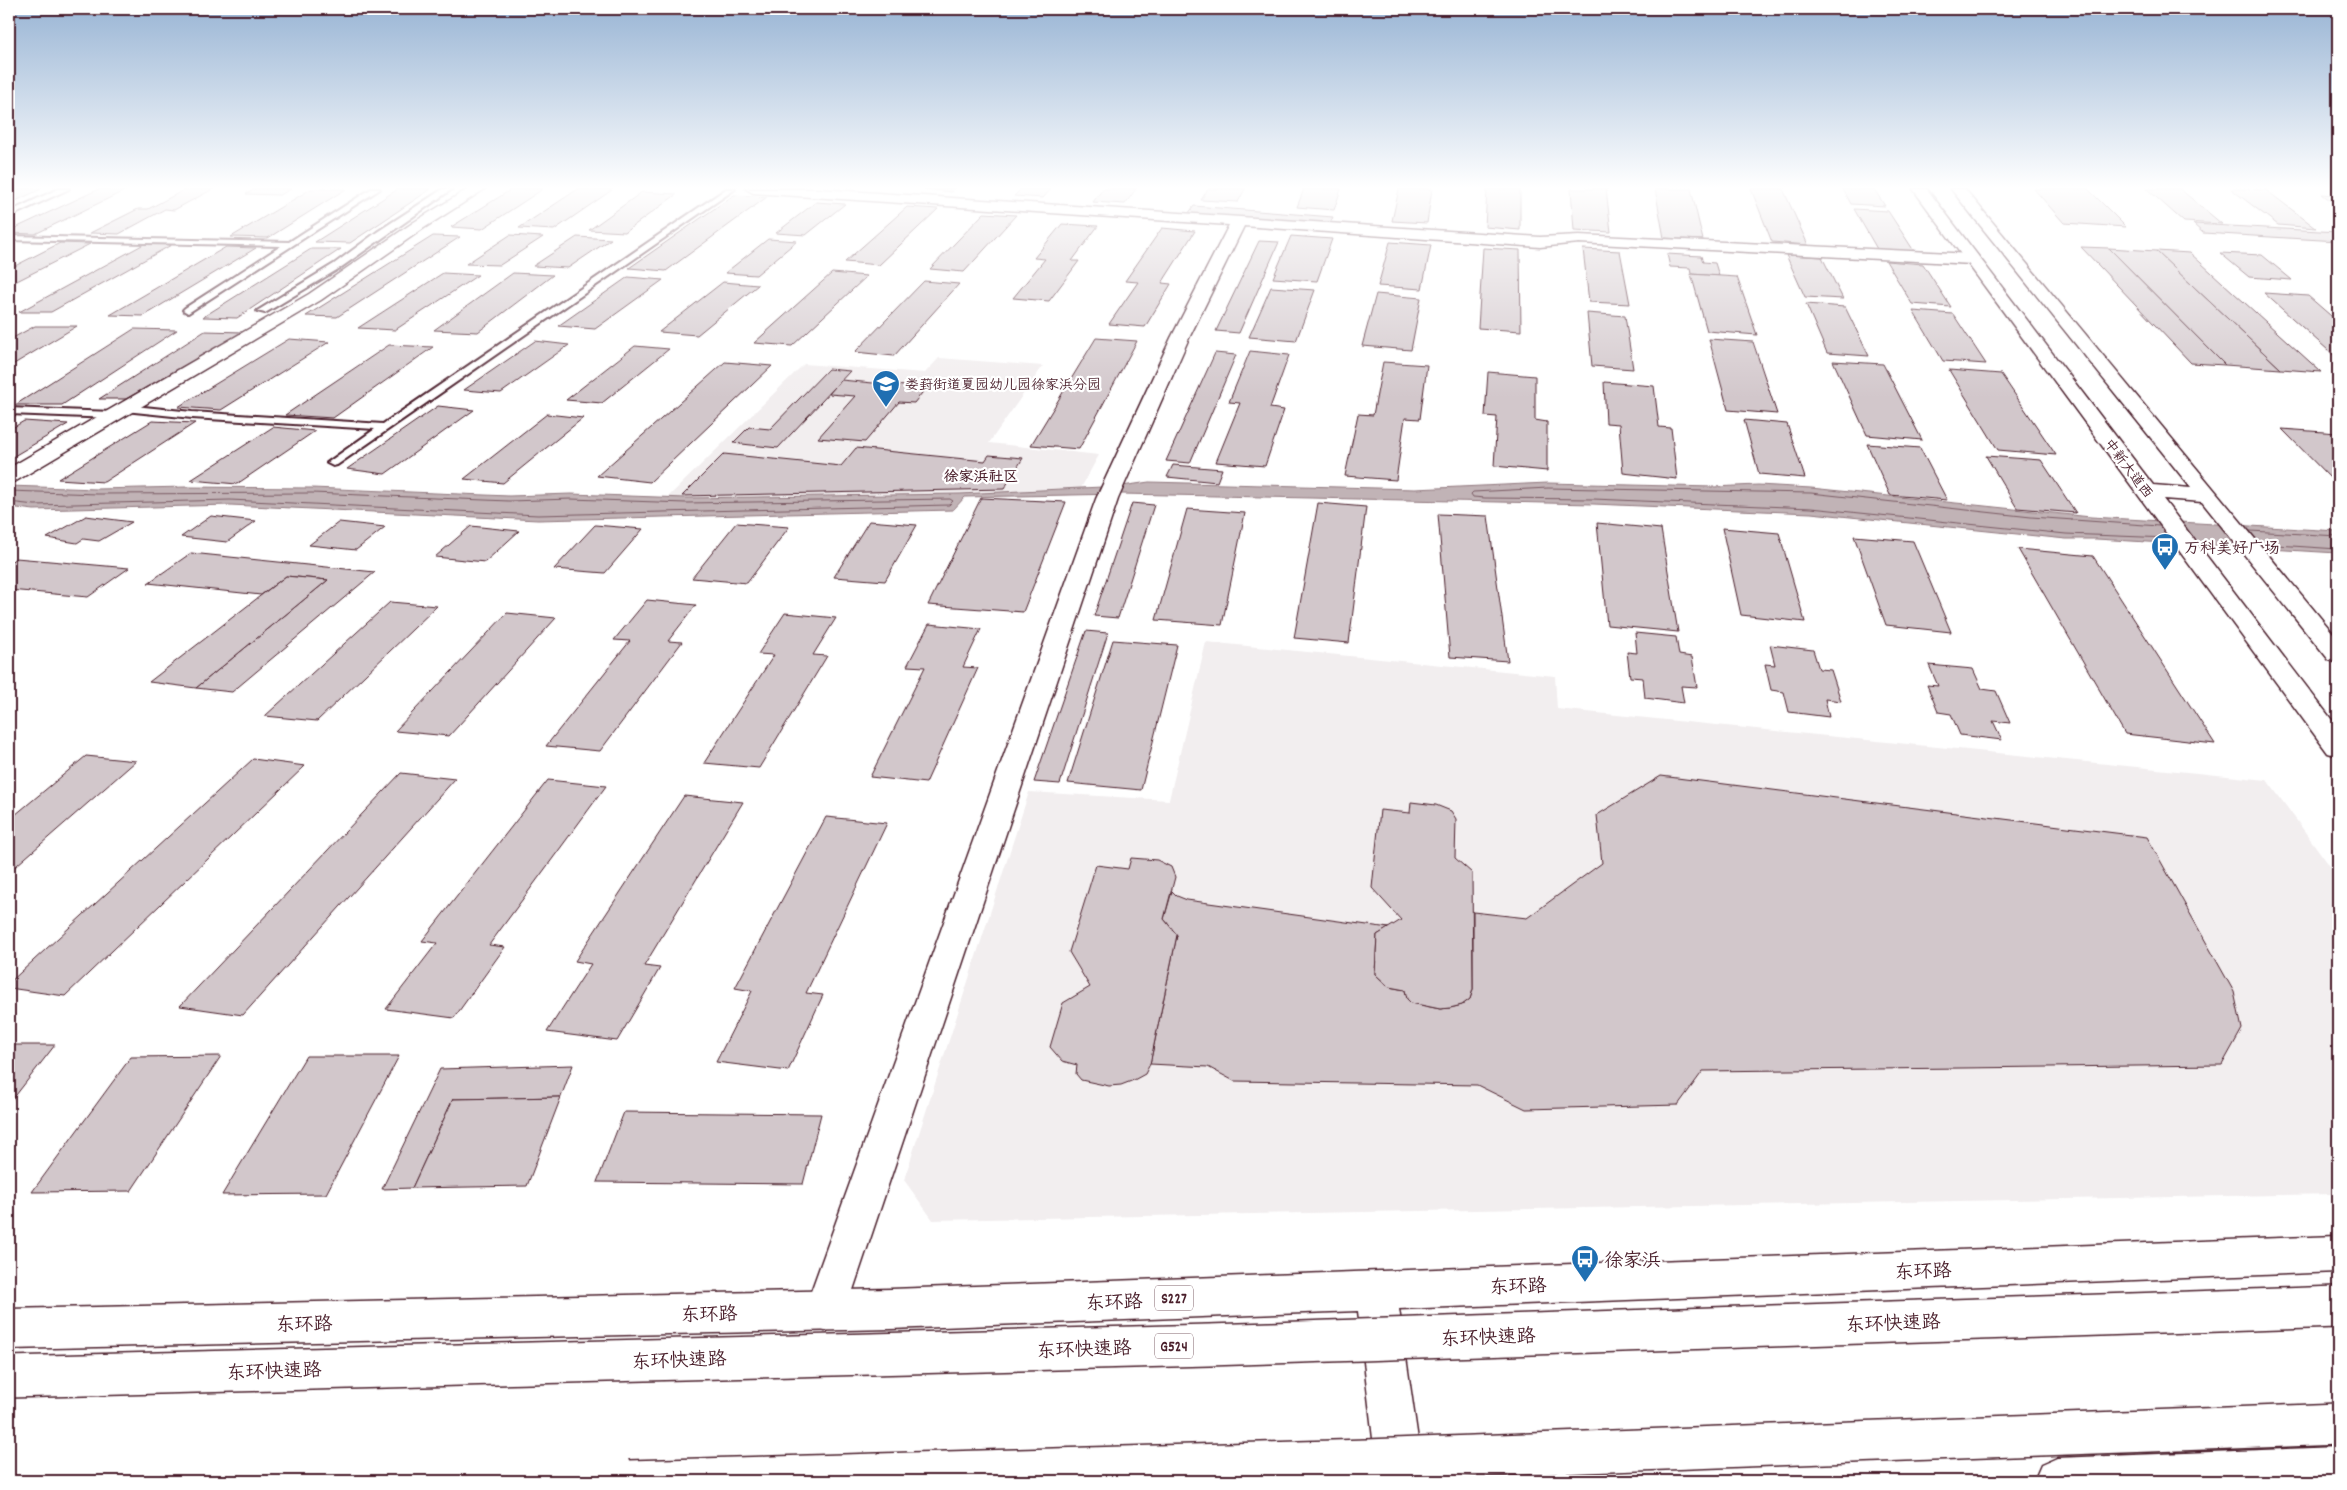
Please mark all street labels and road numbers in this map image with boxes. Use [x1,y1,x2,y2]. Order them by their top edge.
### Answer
street label: 中新大道西 [2098,435,2156,503]
street label: 东环路 [1894,1259,1952,1288]
street label: 东环路 [1489,1274,1547,1303]
road number: S227 [1155,1286,1193,1310]
street label: 东环路 [1085,1290,1143,1319]
street label: 东环路 [680,1303,738,1330]
street label: 东环快速路 [1845,1310,1941,1341]
street label: 东环路 [275,1313,333,1340]
street label: 东环快速路 [1440,1324,1536,1355]
road number: G524 [1155,1334,1193,1358]
street label: 东环快速路 [1036,1336,1132,1367]
street label: 东环快速路 [631,1347,727,1378]
street label: 东环快速路 [226,1358,322,1389]

